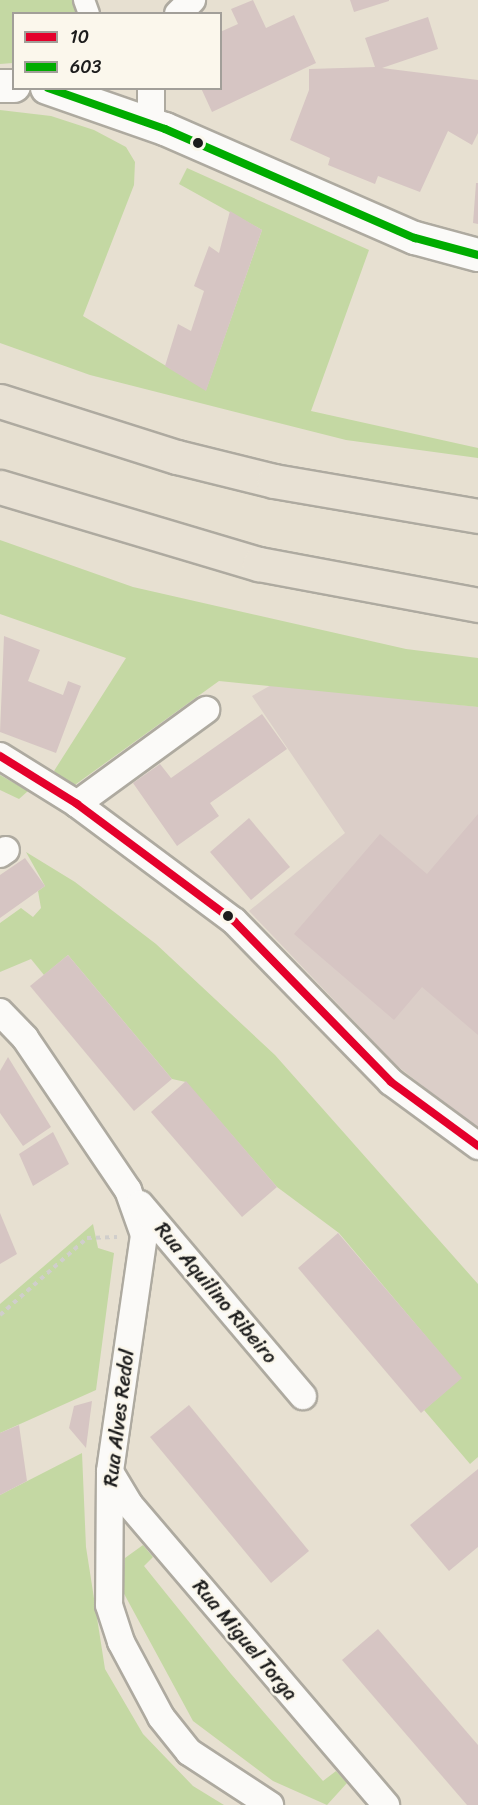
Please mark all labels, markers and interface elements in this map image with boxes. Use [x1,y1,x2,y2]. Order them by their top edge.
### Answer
legend [12,12,222,90]
text: 10 [70,21,89,53]
text: 603 [70,51,101,83]
unlabelled marker [192,137,204,149]
unlabelled marker [222,910,234,922]
street label: Rua Aquilino Ribeiro [150,1217,282,1369]
street label: Rua Alves Redol [99,1348,139,1488]
street label: Rua Miguel Torga [188,1575,302,1705]

